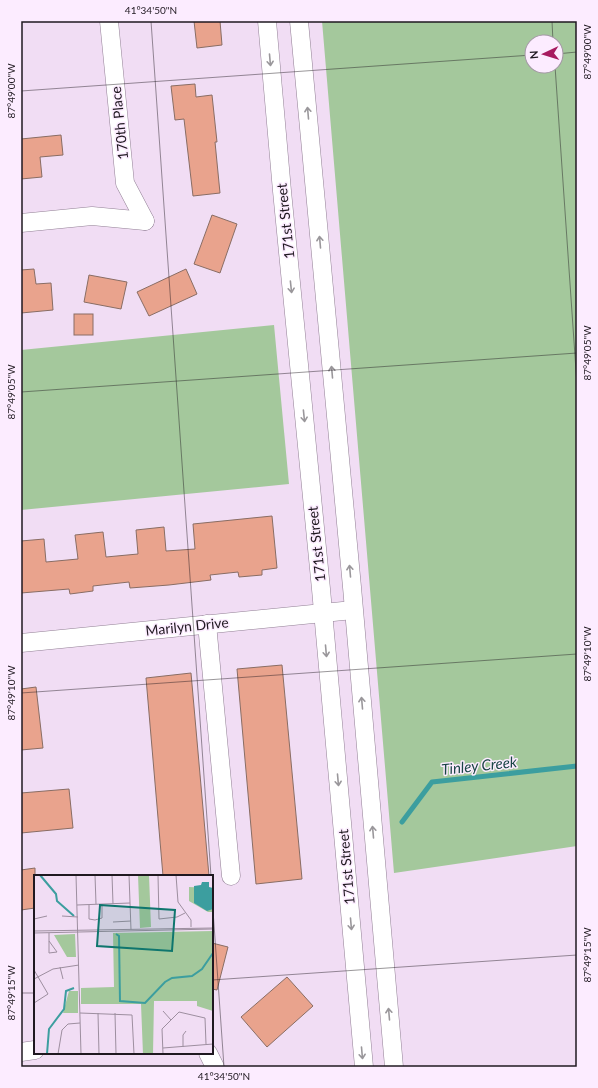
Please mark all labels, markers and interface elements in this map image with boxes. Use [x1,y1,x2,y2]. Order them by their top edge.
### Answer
text: 41°34'50"N [125,4,177,16]
text: 87°49'00"W [581,24,593,80]
north arrow [524,34,564,74]
text: N [527,50,540,59]
one-way arrow [267,53,274,66]
text: 87°49'00"W [5,63,17,119]
street label: 170th Place [107,86,131,160]
one-way arrow [304,107,311,120]
street label: 171st Street [273,182,297,260]
one-way arrow [316,236,323,249]
one-way arrow [287,280,295,293]
text: 87°49'05"W [581,325,593,381]
text: 87°49'05"W [5,364,17,420]
one-way arrow [328,366,335,379]
one-way arrow [300,409,308,422]
street label: 171st Street [304,505,328,583]
one-way arrow [347,565,354,578]
street label: Marilyn Drive [145,613,229,639]
text: 87°49'10"W [581,626,593,682]
one-way arrow [323,644,330,657]
text: 87°49'10"W [5,665,17,721]
one-way arrow [358,696,365,709]
water label: Tinley Creek [440,752,519,778]
one-way arrow [334,773,341,786]
one-way arrow [369,826,377,839]
street label: 171st Street [334,828,358,906]
inset map [34,875,213,1054]
one-way arrow [347,917,354,930]
text: 87°49'15"W [581,927,593,983]
text: 87°49'15"W [5,965,17,1021]
one-way arrow [385,1008,393,1021]
one-way arrow [359,1046,366,1059]
text: 41°34'50"N [198,1070,250,1082]

